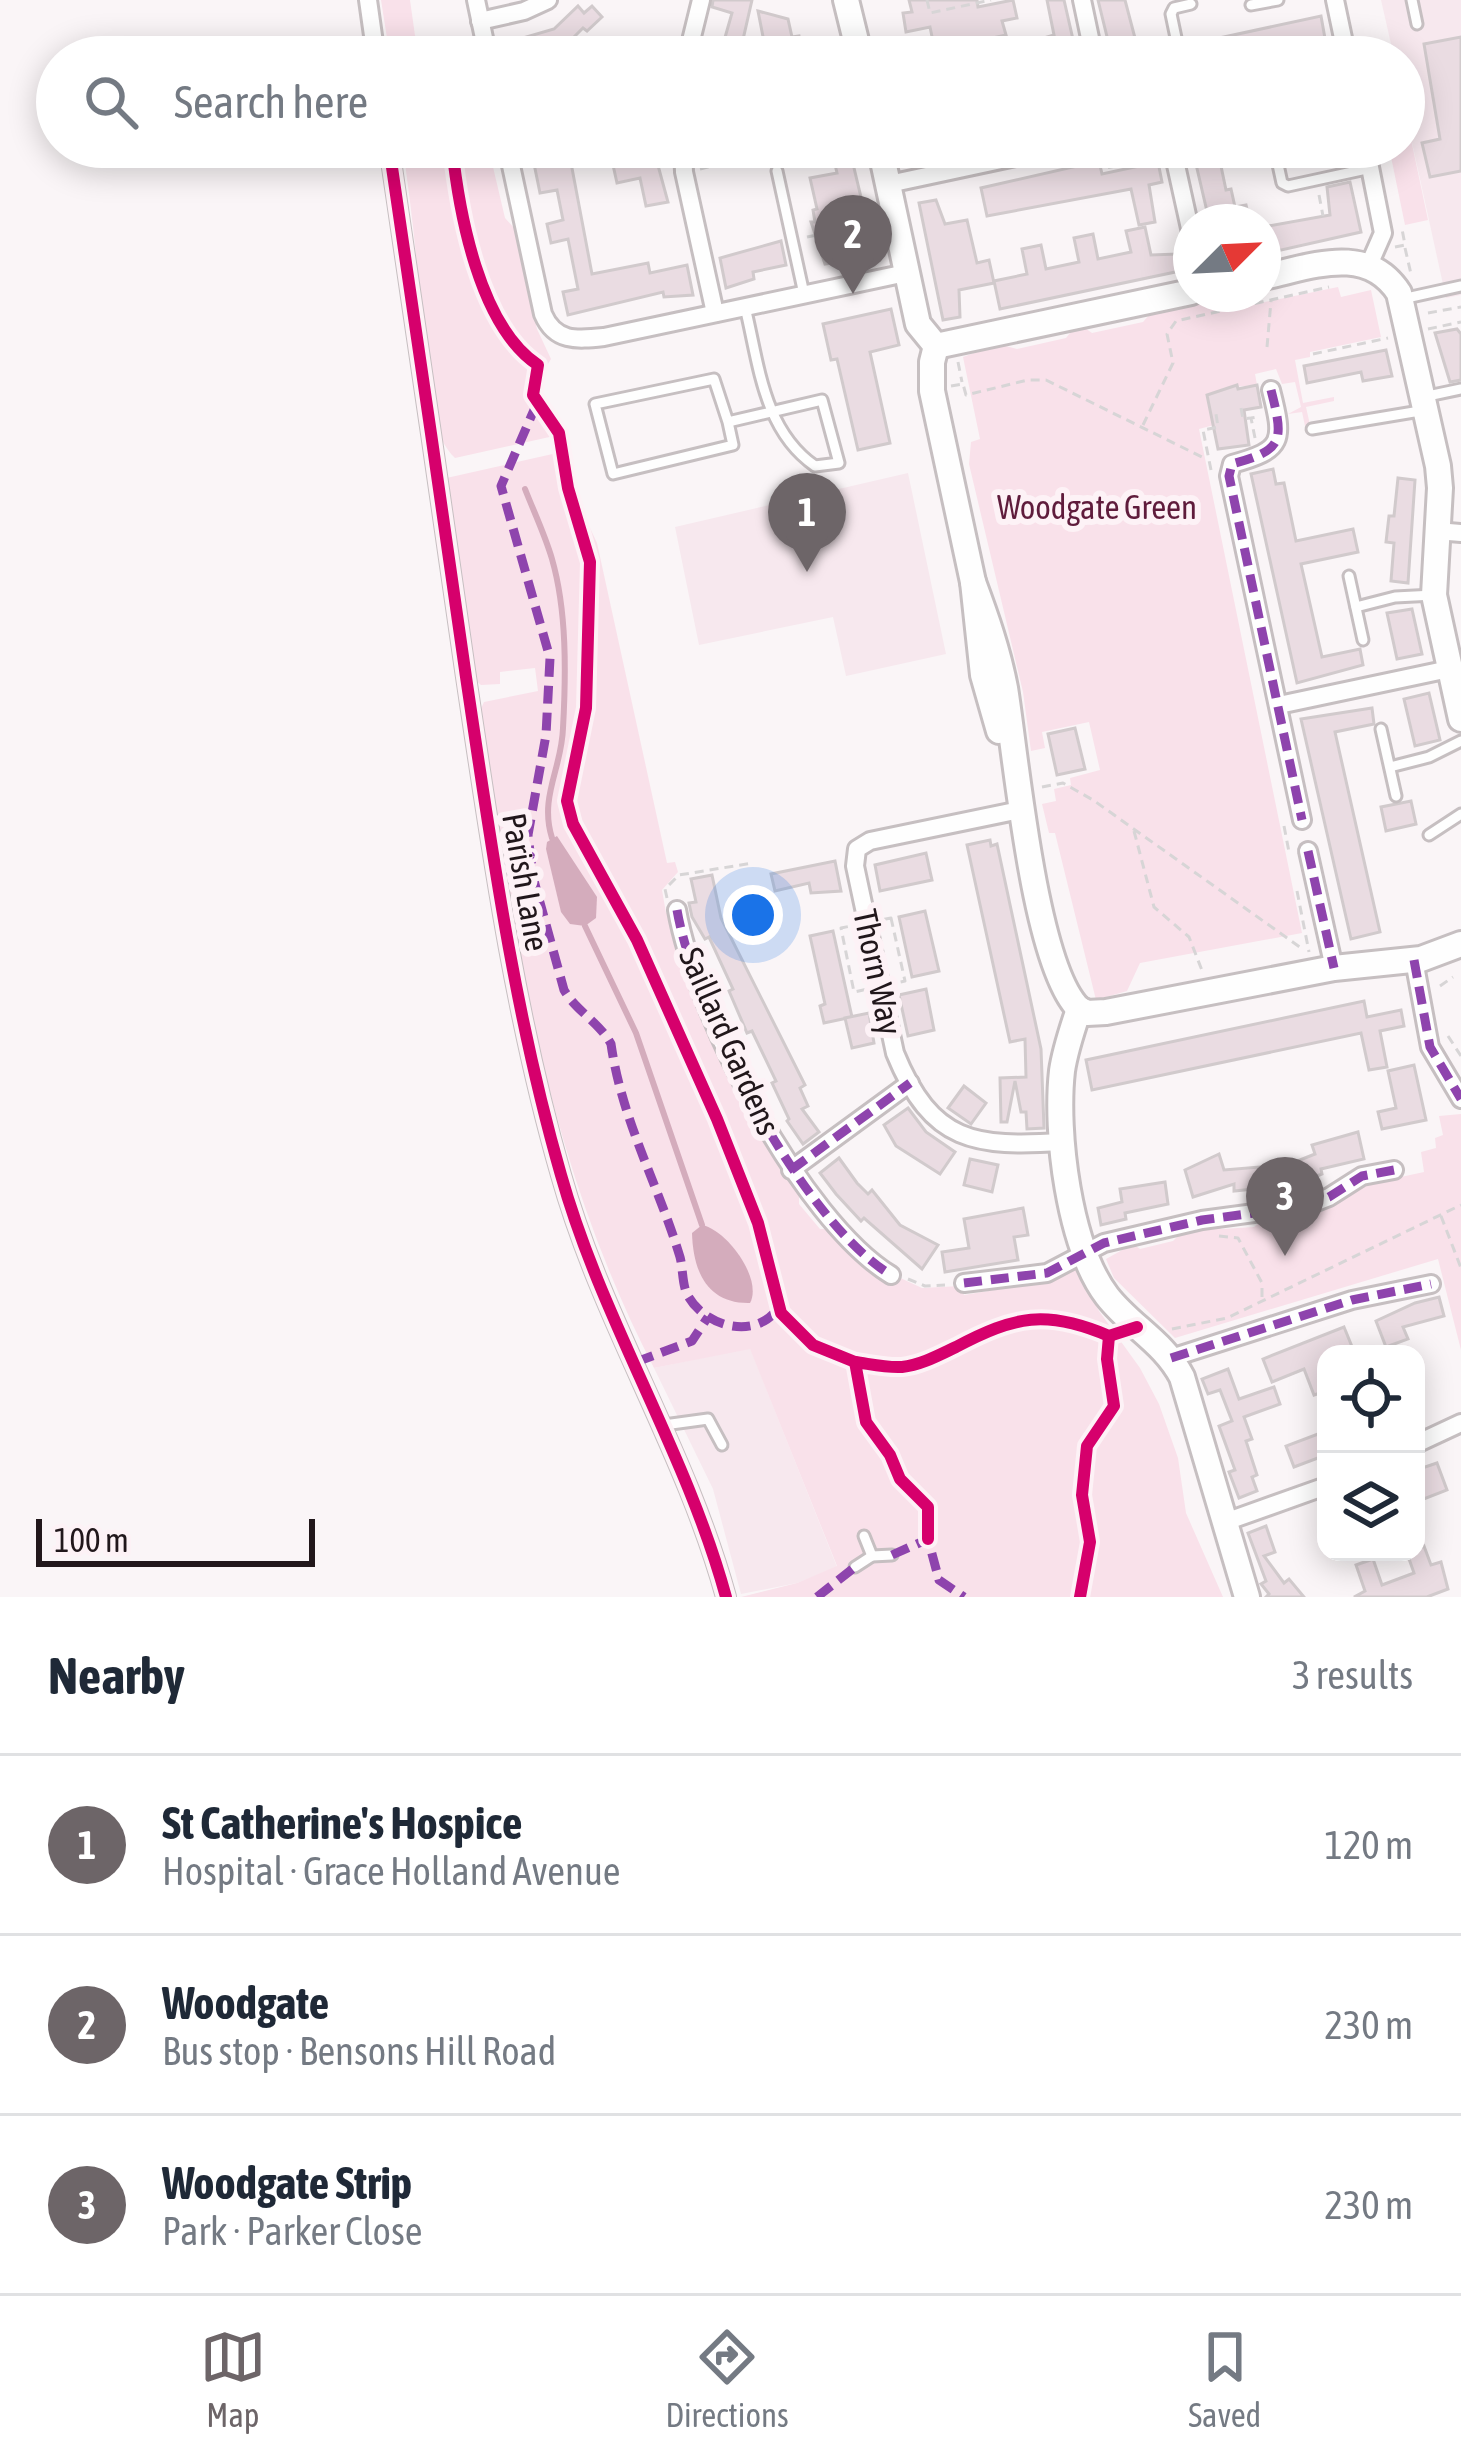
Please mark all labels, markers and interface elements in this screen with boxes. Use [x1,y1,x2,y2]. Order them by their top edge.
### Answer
search box [36,36,1425,168]
icon: search [78,69,144,135]
text: Search here [174,76,368,128]
pin: 2 [814,195,892,294]
north arrow [1173,204,1281,312]
pin: 1 [768,473,846,572]
park label: Woodgate Green [997,488,1197,526]
street label: Parish Lane [495,810,557,954]
your location [723,885,783,945]
street label: Thorn Way [846,906,910,1038]
street label: Saillard Gardens [672,942,788,1140]
pin: 3 [1246,1157,1324,1256]
map controls [1317,1345,1425,1561]
button: locate [1317,1345,1425,1453]
button: layers [1317,1453,1425,1561]
scale bar [36,1513,315,1566]
text: 100 m [54,1521,129,1559]
text: Nearby [48,1646,185,1705]
text: 3 results [1292,1653,1413,1697]
text: St Catherine's Hospice [162,1797,522,1849]
text: 1 [78,1823,96,1867]
text: 120 m [1325,1823,1413,1867]
text: Hospital · Grace Holland Avenue [162,1849,620,1893]
text: Woodgate [162,1977,329,2029]
text: 2 [78,2003,96,2047]
text: 230 m [1325,2003,1413,2047]
text: Bus stop · Bensons Hill Road [162,2029,556,2073]
text: Woodgate Strip [162,2157,412,2209]
text: 3 [78,2183,96,2227]
text: 230 m [1325,2183,1413,2227]
text: Park · Parker Close [162,2209,422,2253]
tab: Map [200,2324,266,2434]
tab: Directions [665,2324,789,2434]
tab: Saved [1188,2324,1261,2434]

